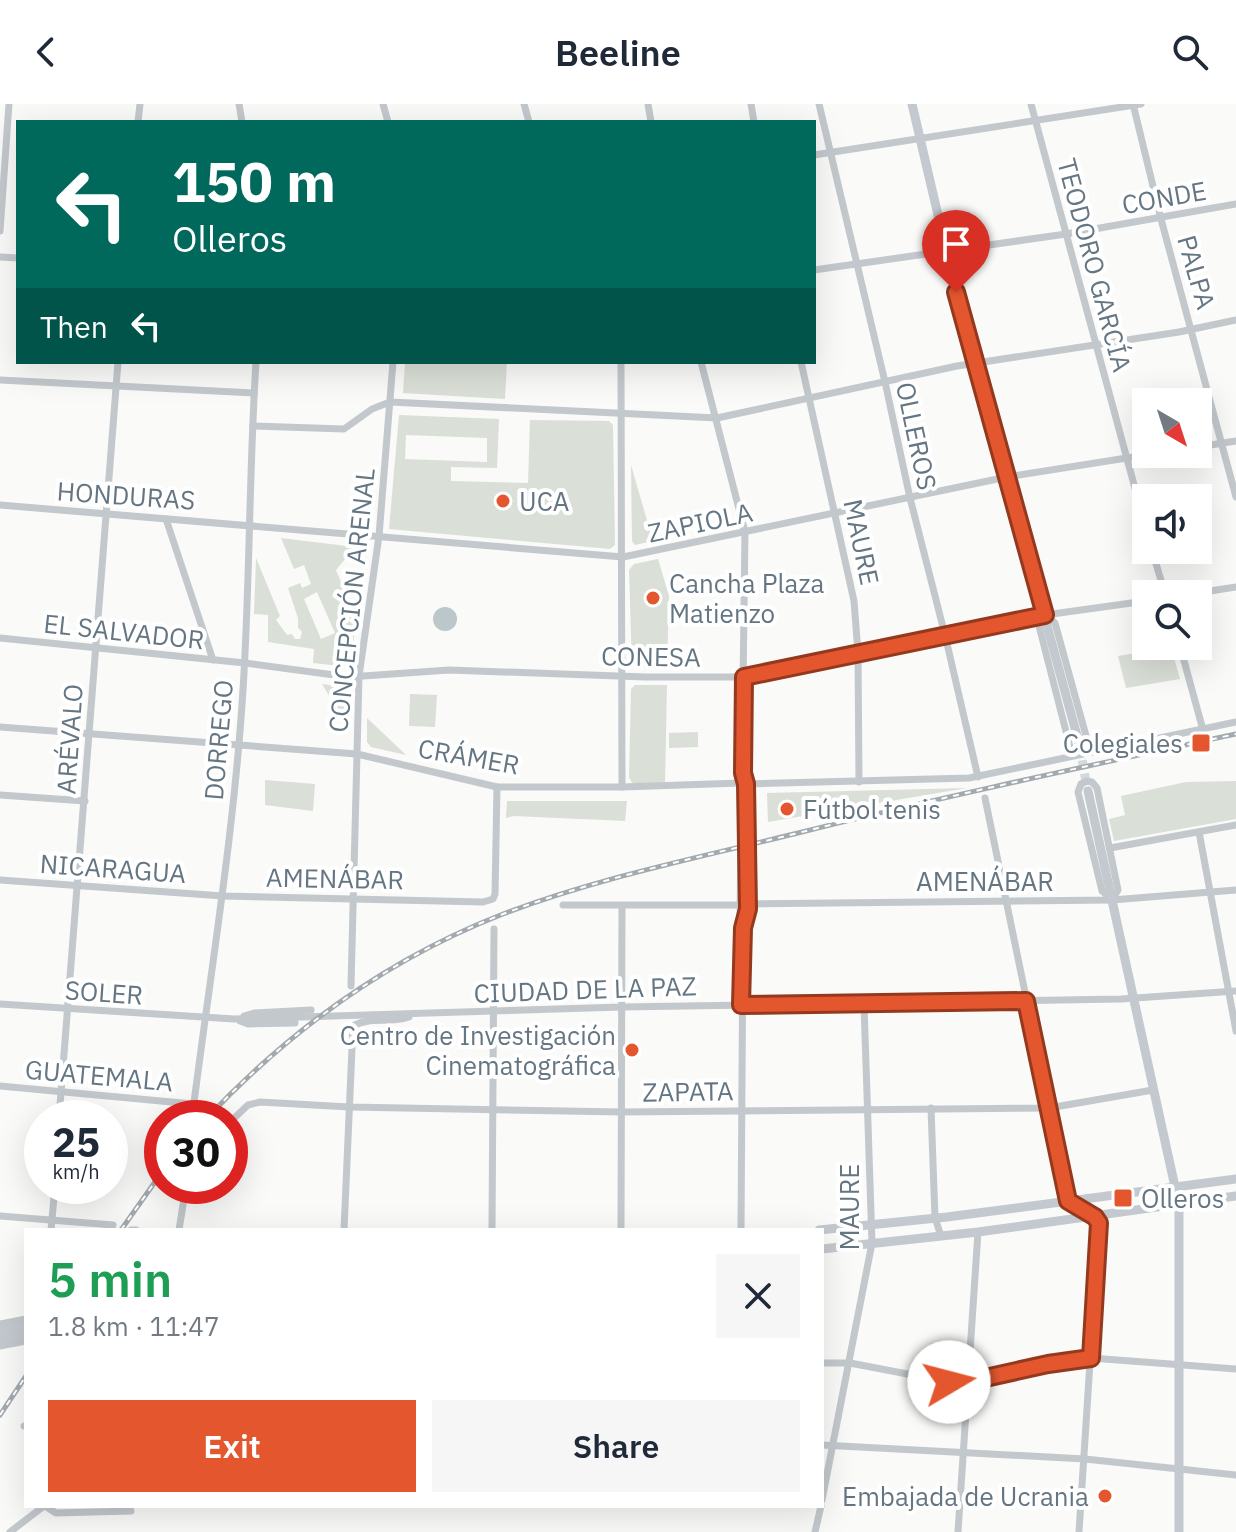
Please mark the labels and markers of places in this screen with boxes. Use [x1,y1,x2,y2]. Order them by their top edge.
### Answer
pin [922,210,990,292]
place label: UCA [519,484,570,518]
marker: UCA [494,492,512,510]
place label: Cancha Plaza Matienzo [669,566,824,630]
marker: Cancha Plaza Matienzo [644,589,662,607]
place label: Colegiales [1063,726,1183,760]
marker: Colegiales [1190,732,1212,754]
place label: Fútbol tenis [803,792,941,826]
marker: Fútbol tenis [778,800,796,818]
place label: Centro de Investigación Cinematográfica [340,1018,616,1082]
marker: Centro de Investigación Cinematográfica [623,1041,641,1059]
place label: Olleros [1141,1181,1224,1215]
marker: Olleros [1112,1187,1134,1209]
place label: Embajada de Ucrania [842,1479,1089,1513]
marker: Embajada de Ucrania [1096,1487,1114,1505]

